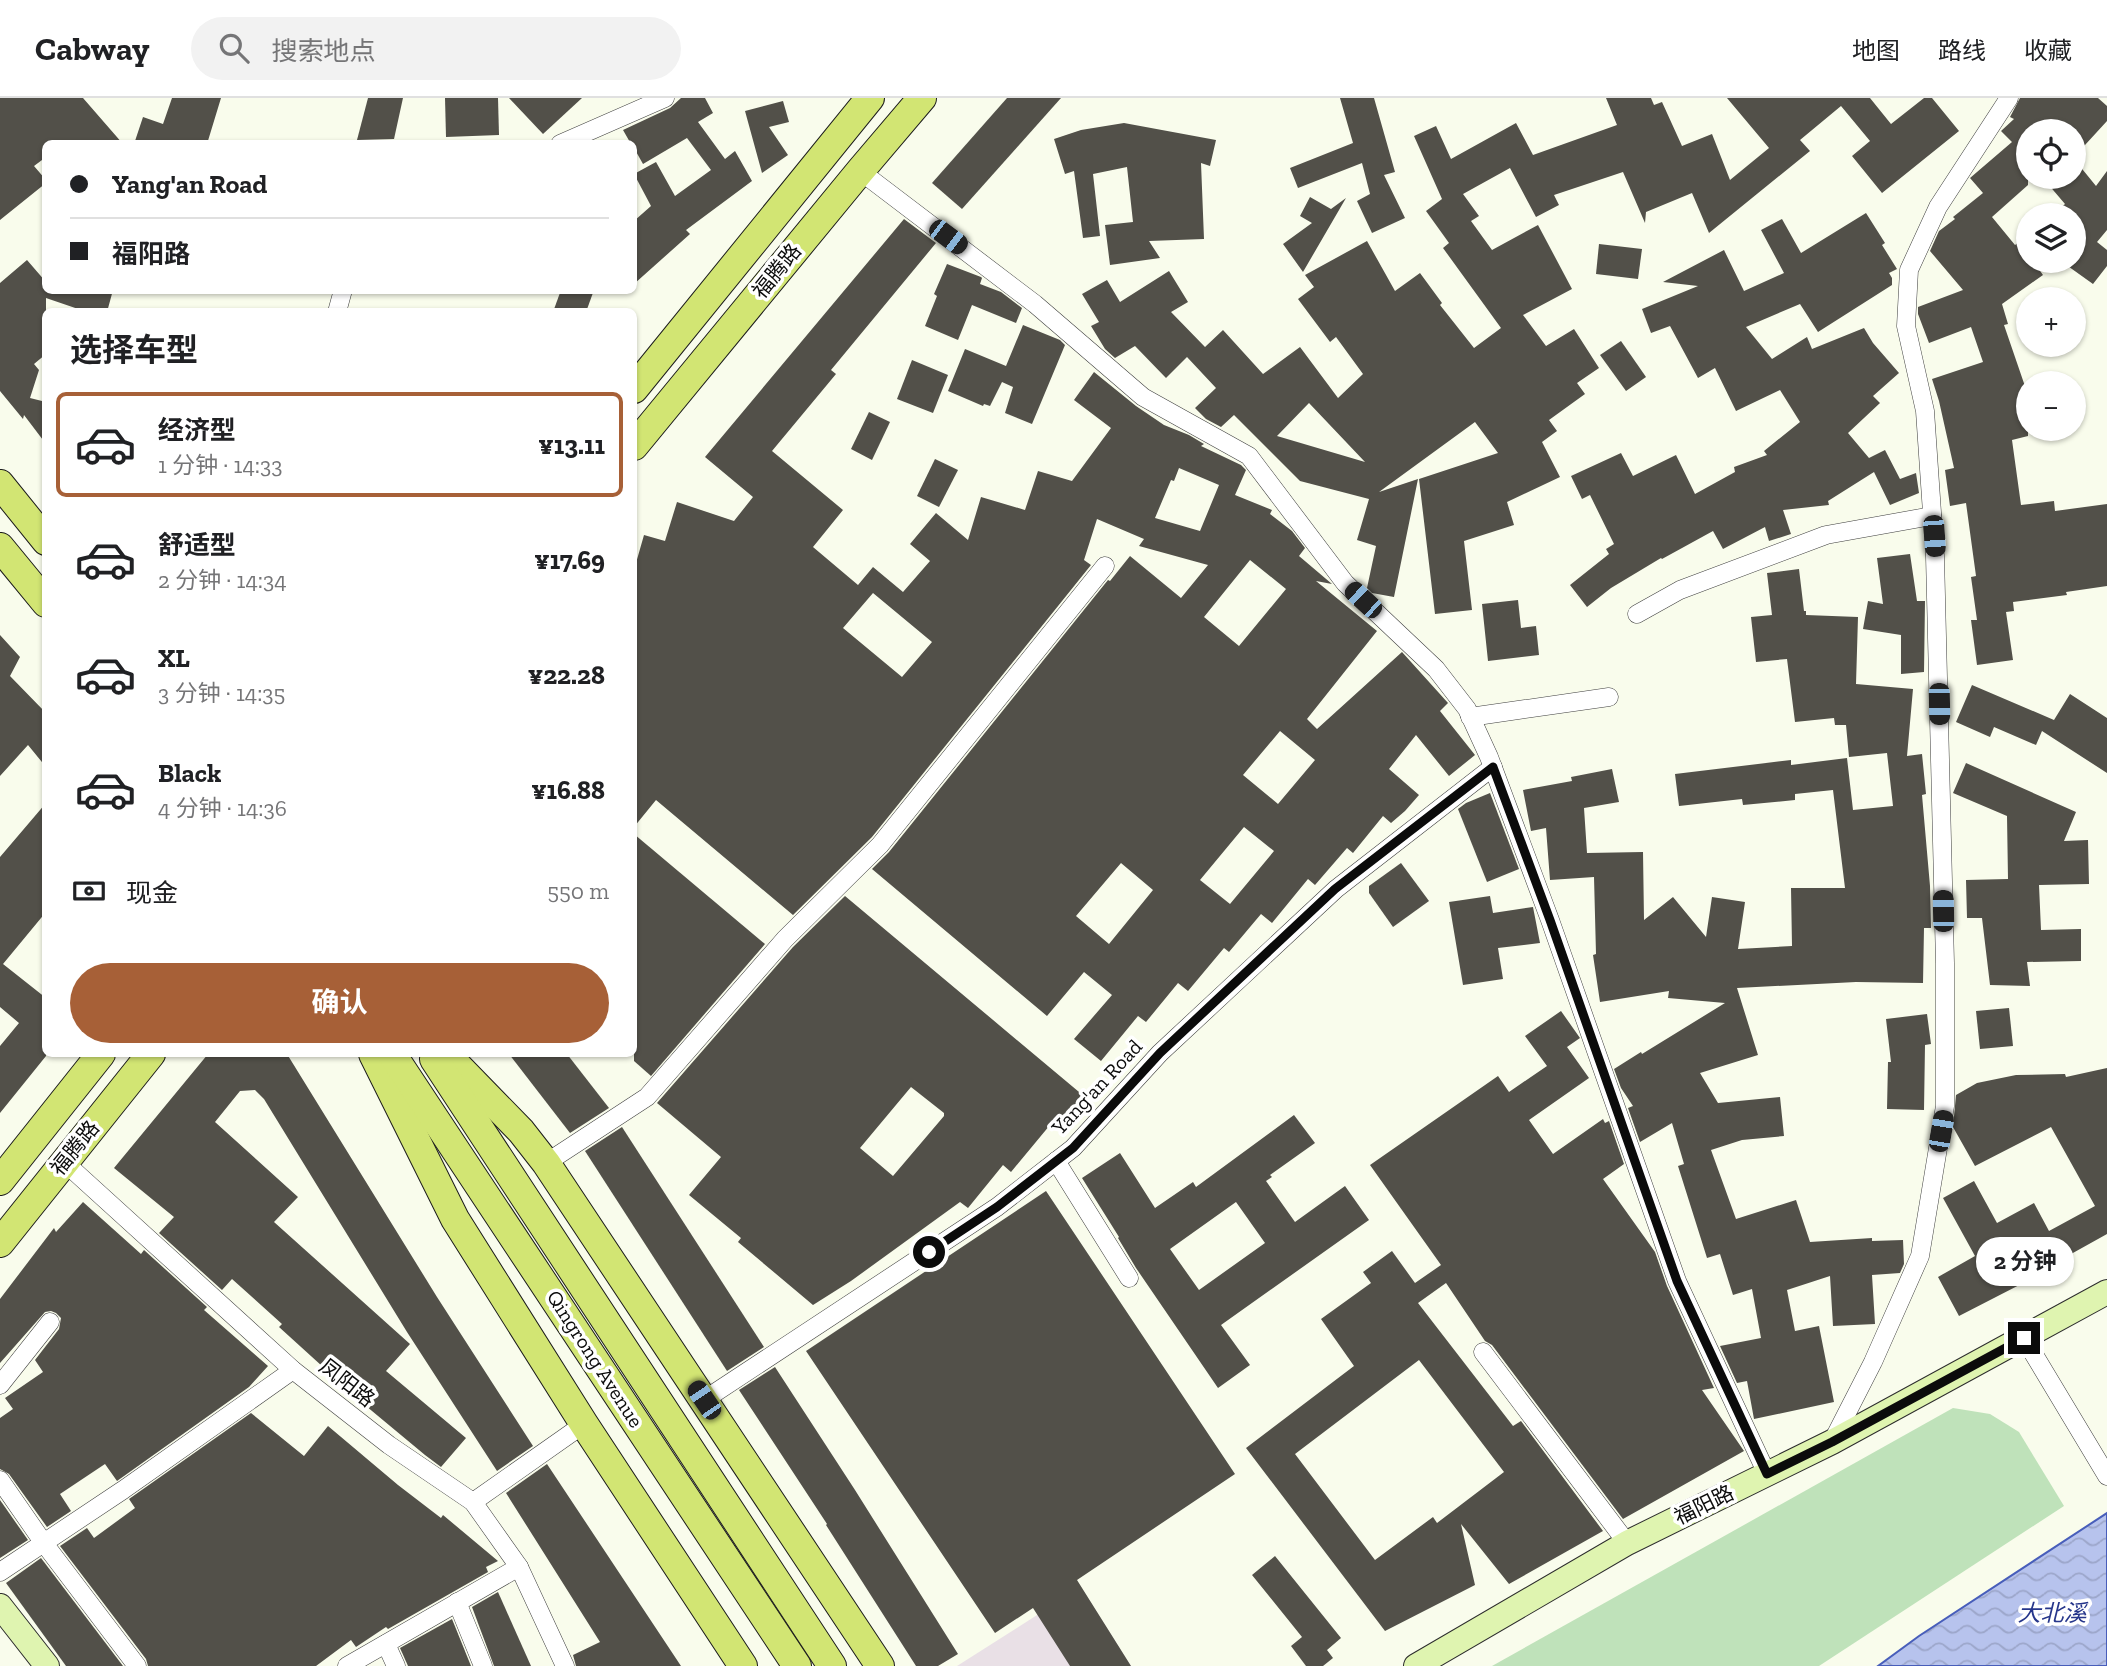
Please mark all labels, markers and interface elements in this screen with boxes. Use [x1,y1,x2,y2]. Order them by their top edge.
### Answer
search box [191,17,681,80]
text: Cabway [35,29,149,68]
icon: search [215,29,253,67]
text: 搜索地点 [271,35,375,67]
text: 地图 [1852,36,1900,65]
text: 路线 [1938,36,1986,65]
text: 收藏 [2024,36,2072,65]
map controls [2016,119,2086,441]
button: locate [2016,119,2086,189]
text: Yang'an Road [112,168,267,200]
button: layers [2016,203,2086,273]
car [925,216,972,258]
text: 福阳路 [112,238,190,270]
street label: 福腾路 [747,238,806,303]
button: + [2016,287,2086,357]
text: 选择车型 [70,331,198,369]
button: − [2016,371,2086,441]
icon: car [74,413,137,476]
text: 经济型 [158,414,236,446]
text: ¥13.11 [538,429,605,461]
text: 1 分钟 · 14:33 [158,451,282,479]
car [1923,514,1946,558]
icon: car [74,528,137,591]
text: 舒适型 [158,529,236,561]
text: ¥17.69 [534,544,605,576]
text: 2 分钟 · 14:34 [158,566,287,594]
car [1341,578,1386,622]
text: XL [158,642,190,674]
icon: car [74,643,137,706]
text: ¥22.28 [528,659,605,691]
text: 3 分钟 · 14:35 [158,679,285,707]
car [1929,683,1950,725]
text: Black [158,757,221,789]
icon: car [74,758,137,821]
text: ¥16.88 [531,774,605,806]
text: 4 分钟 · 14:36 [158,794,287,822]
icon: cash [70,872,108,910]
text: 现金 [126,877,178,909]
text: 550 m [547,877,609,905]
car [1933,890,1954,932]
button: 确认 [70,963,609,1043]
street label: Yang'an Road [1045,1033,1147,1140]
car [1928,1108,1955,1154]
street label: 福腾路 [45,1115,104,1180]
route start [913,1236,945,1268]
callout: 2 分钟 [1975,1236,2073,1286]
text: 2 分钟 [1994,1247,2056,1275]
street label: Qingrong Avenue [542,1285,649,1432]
route end [2008,1322,2040,1354]
street label: 凤阳路 [315,1353,380,1412]
car [684,1377,725,1423]
street label: 福阳路 [1670,1480,1738,1530]
water label: 大北溪 [2018,1599,2090,1627]

